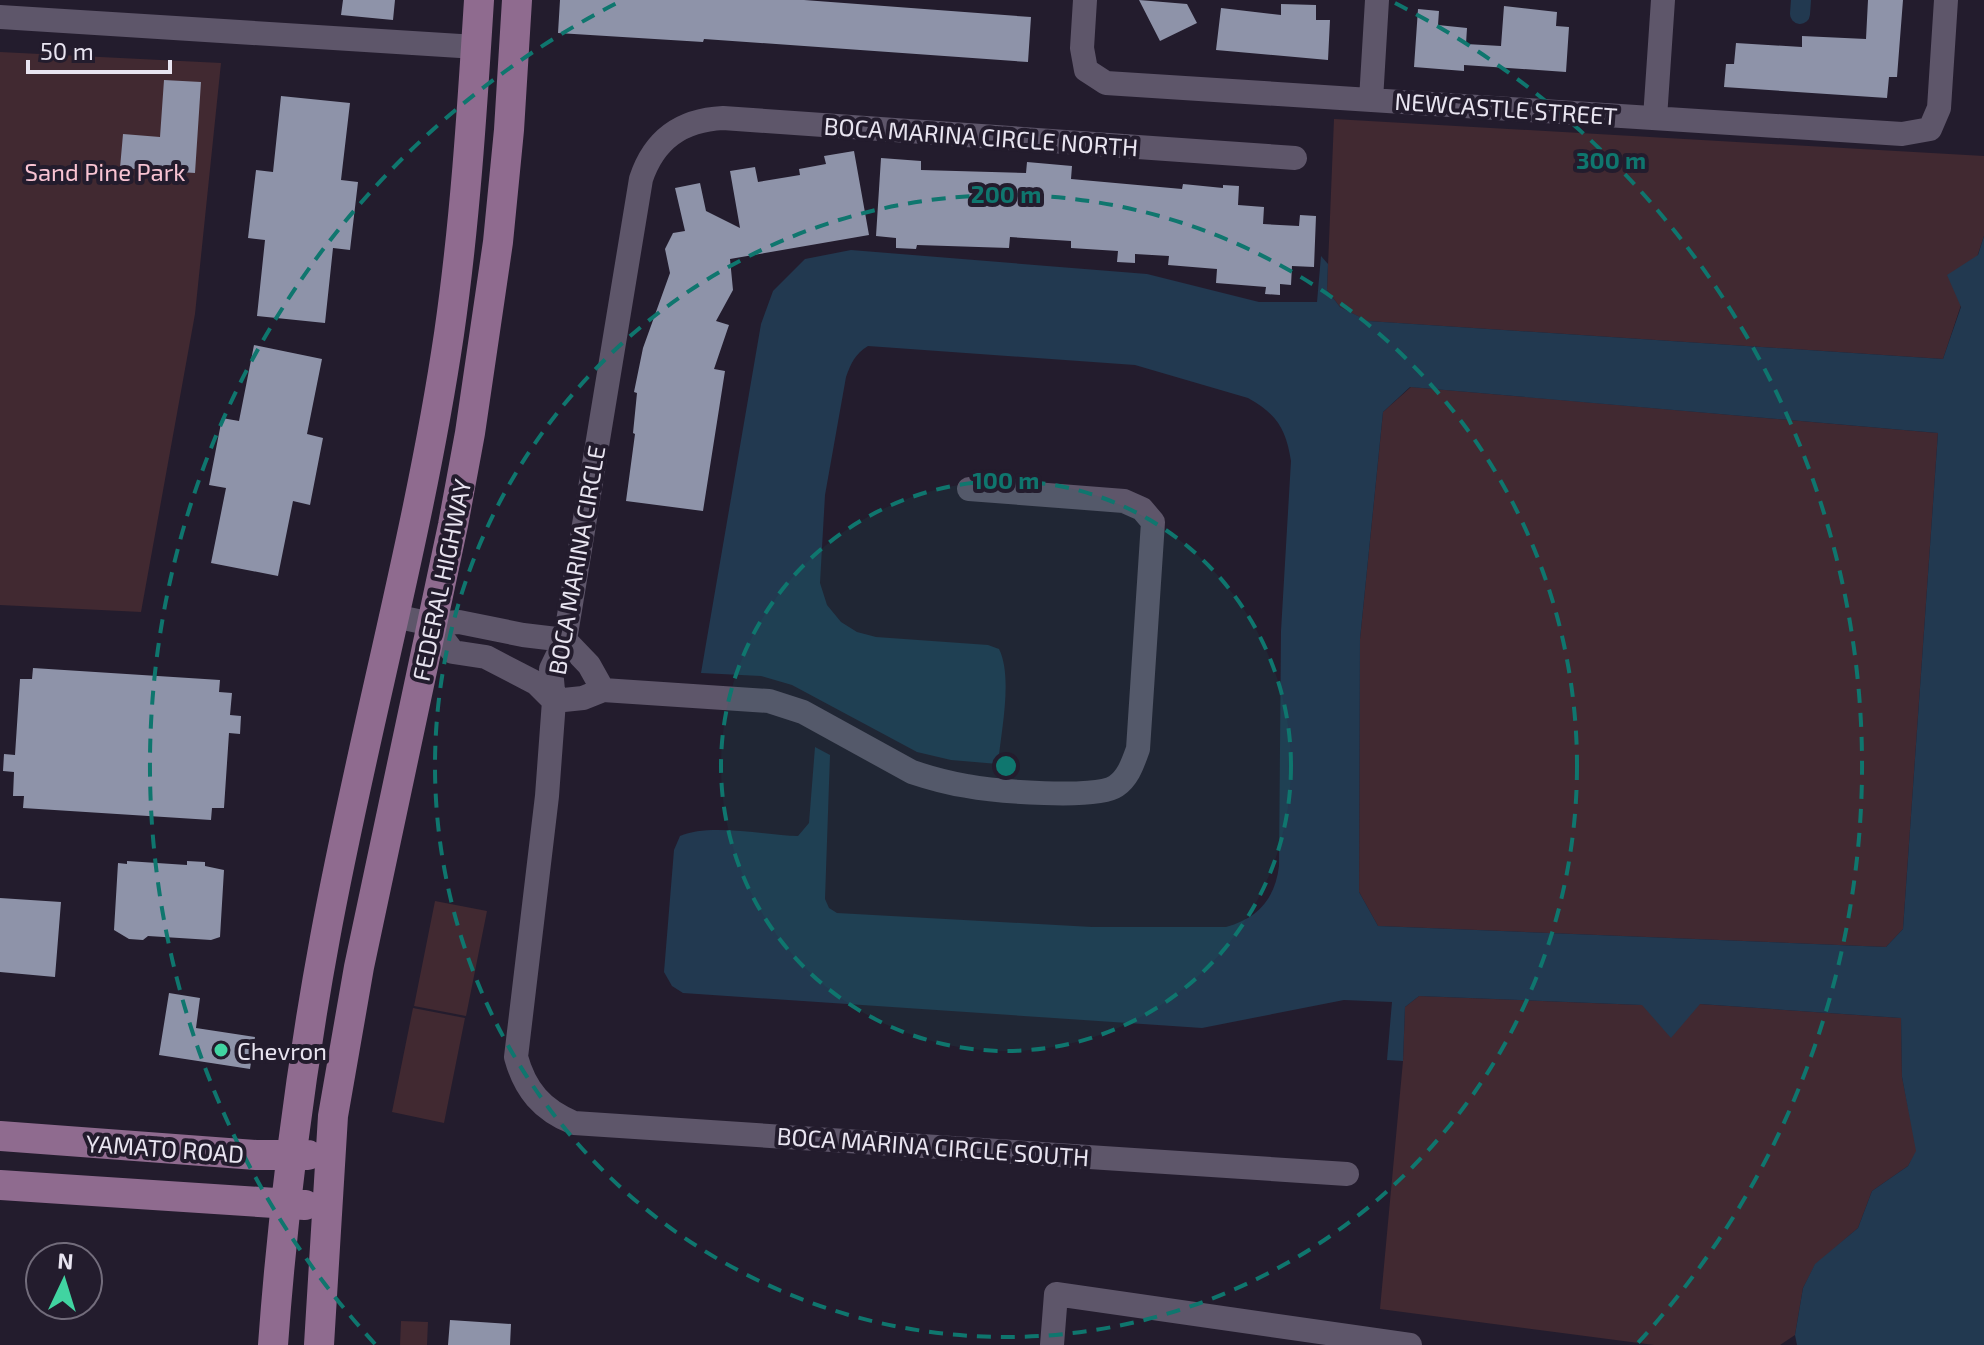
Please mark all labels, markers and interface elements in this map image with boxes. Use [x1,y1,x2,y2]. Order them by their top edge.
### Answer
scale bar [28,24,170,74]
text: 50 m [40,36,94,65]
street label: NEWCASTLE STREET [1394,86,1618,130]
street label: BOCA MARINA CIRCLE NORTH [823,111,1139,161]
text: 300 m [1576,145,1646,174]
park label: Sand Pine Park [24,157,186,186]
text: 200 m [971,179,1041,208]
street label: BOCA MARINA CIRCLE [542,443,610,677]
text: 100 m [973,465,1039,494]
street label: FEDERAL HIGHWAY [405,476,477,684]
centre of rings [992,752,1020,780]
place label: Chevron [237,1036,327,1065]
marker: Chevron [212,1041,230,1059]
street label: BOCA MARINA CIRCLE SOUTH [776,1121,1090,1171]
street label: YAMATO ROAD [85,1128,245,1168]
north arrow [24,1241,104,1321]
text: N [57,1247,74,1274]

